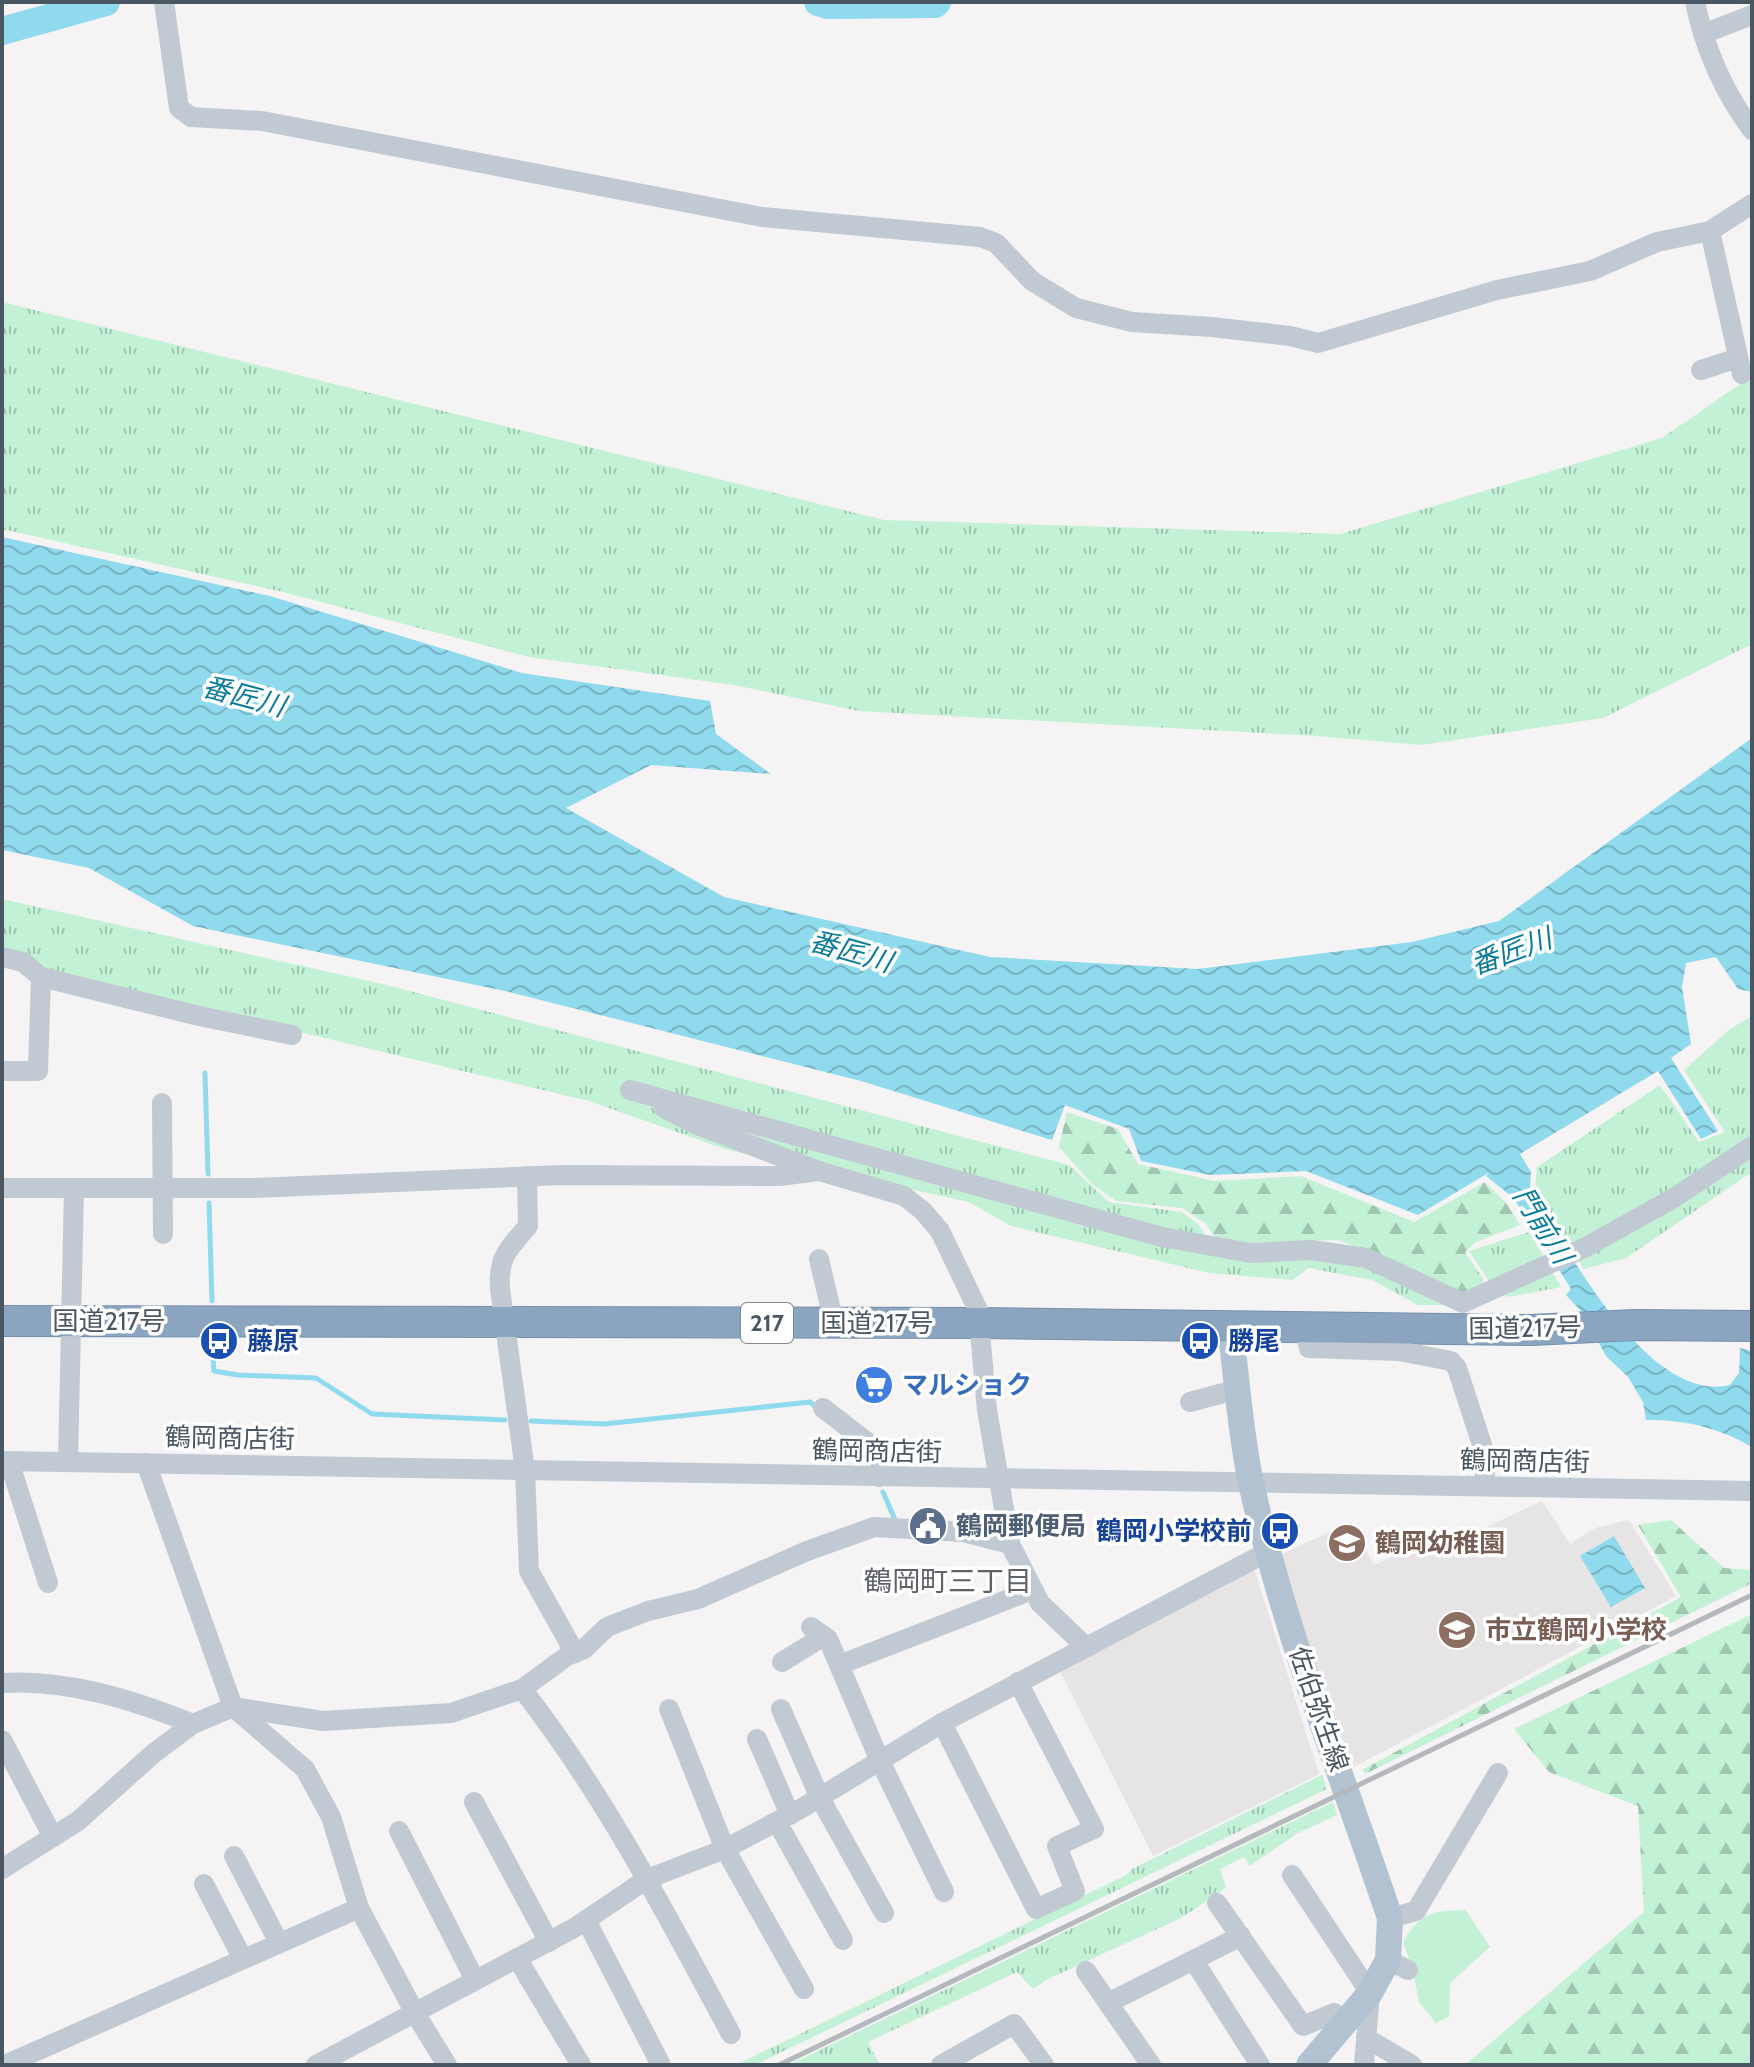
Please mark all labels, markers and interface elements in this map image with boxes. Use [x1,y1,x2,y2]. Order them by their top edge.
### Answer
water label: 番匠川 [199,669,292,724]
water label: 番匠川 [1466,920,1559,981]
water label: 番匠川 [806,923,899,980]
water label: 門前川 [1506,1180,1581,1272]
road number: 217 [741,1303,793,1343]
street label: 国道217号 [52,1305,166,1337]
street label: 国道217号 [820,1307,934,1339]
street label: 国道217号 [1468,1311,1582,1345]
bus stop icon: 藤原 [198,1320,240,1362]
bus stop icon: 勝尾 [1179,1320,1221,1362]
place label: 藤原 [247,1325,299,1357]
place label: 勝尾 [1228,1325,1280,1357]
supermarket icon: マルショク [853,1364,895,1406]
place label: マルショク [902,1369,1032,1401]
street label: 鶴岡商店街 [165,1421,295,1455]
street label: 鶴岡商店街 [812,1434,942,1468]
street label: 鶴岡商店街 [1460,1444,1590,1478]
public building icon: 鶴岡郵便局 [907,1505,949,1547]
place label: 鶴岡郵便局 [956,1510,1086,1542]
bus stop icon: 鶴岡小学校前 [1259,1510,1301,1552]
place label: 鶴岡小学校前 [1096,1515,1252,1547]
school or university icon: 鶴岡幼稚園 [1326,1522,1368,1564]
place label: 鶴岡幼稚園 [1375,1527,1505,1559]
district label: 鶴岡町三丁目 [864,1564,1032,1598]
school or university icon: 市立鶴岡小学校 [1436,1609,1478,1651]
place label: 市立鶴岡小学校 [1485,1614,1667,1646]
street label: 佐伯弥生線 [1283,1642,1355,1776]

